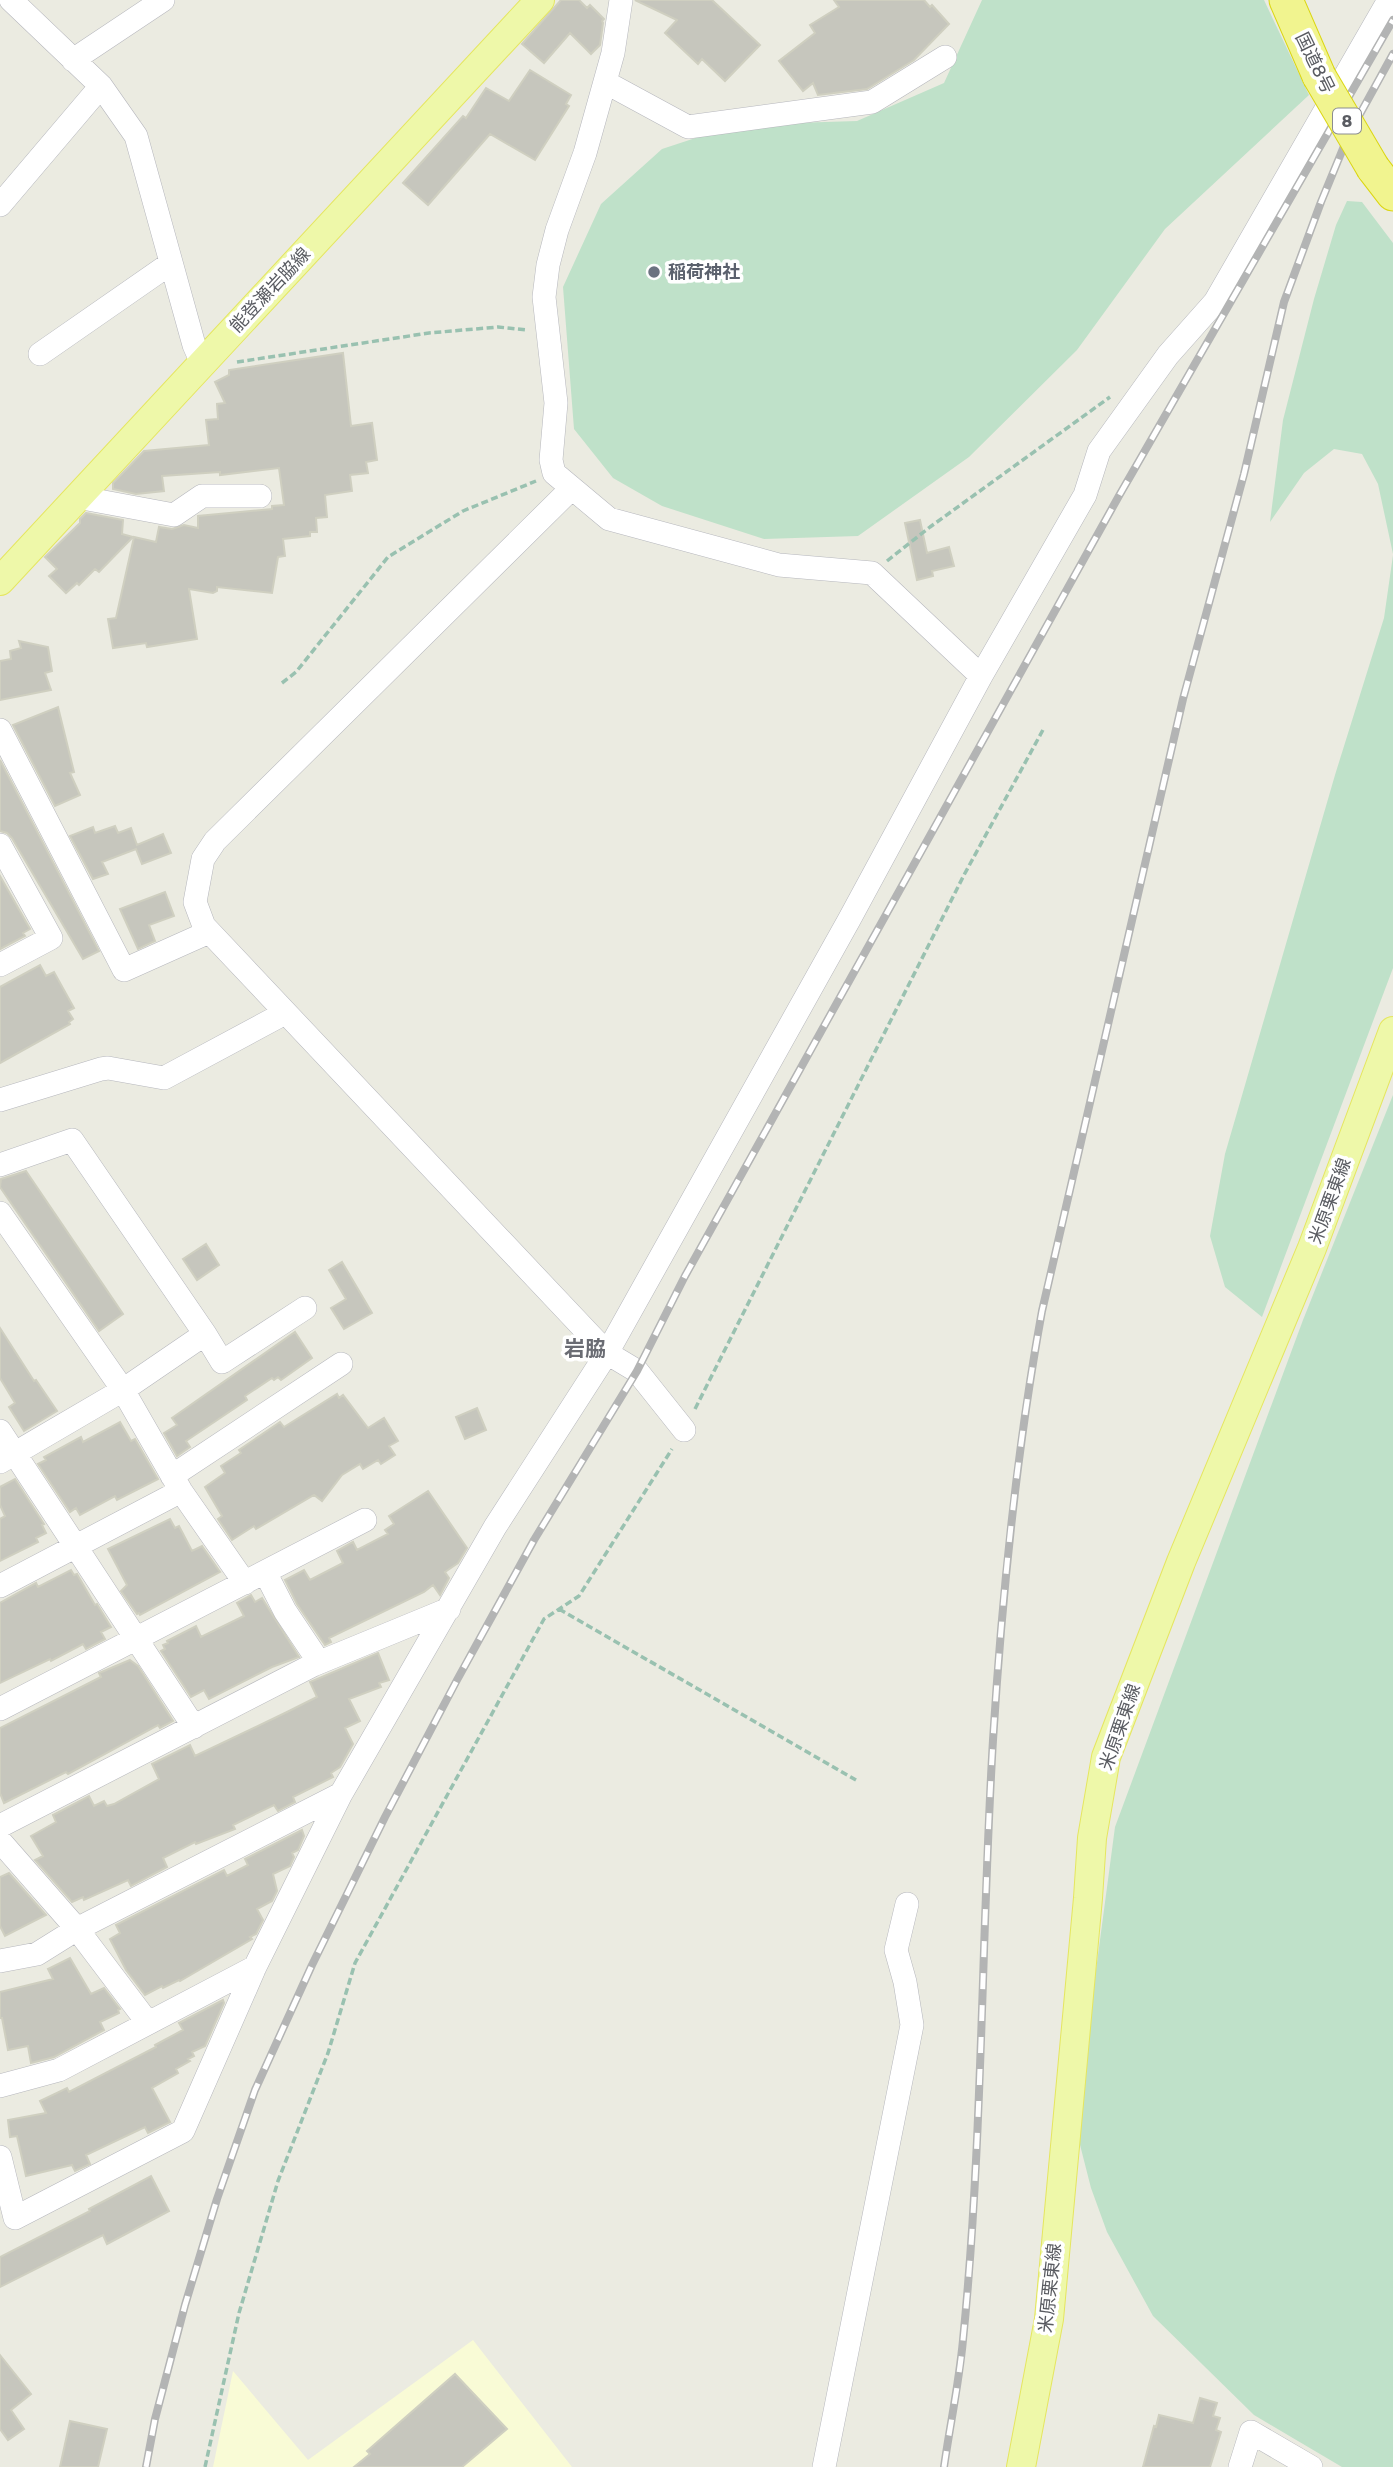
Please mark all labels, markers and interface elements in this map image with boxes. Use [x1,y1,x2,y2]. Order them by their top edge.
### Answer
street label: 国道8号 [1291,29,1339,97]
road number: 8 [1333,108,1361,134]
street label: 能登瀬岩脇線 [225,243,315,337]
place label: 稲荷神社 [668,261,740,283]
marker: 稲荷神社 [646,264,662,280]
street label: 米原栗東線 [1304,1155,1356,1247]
district label: 岩脇 [564,1336,606,1361]
street label: 米原栗東線 [1095,1681,1145,1773]
street label: 米原栗東線 [1034,2242,1066,2334]

